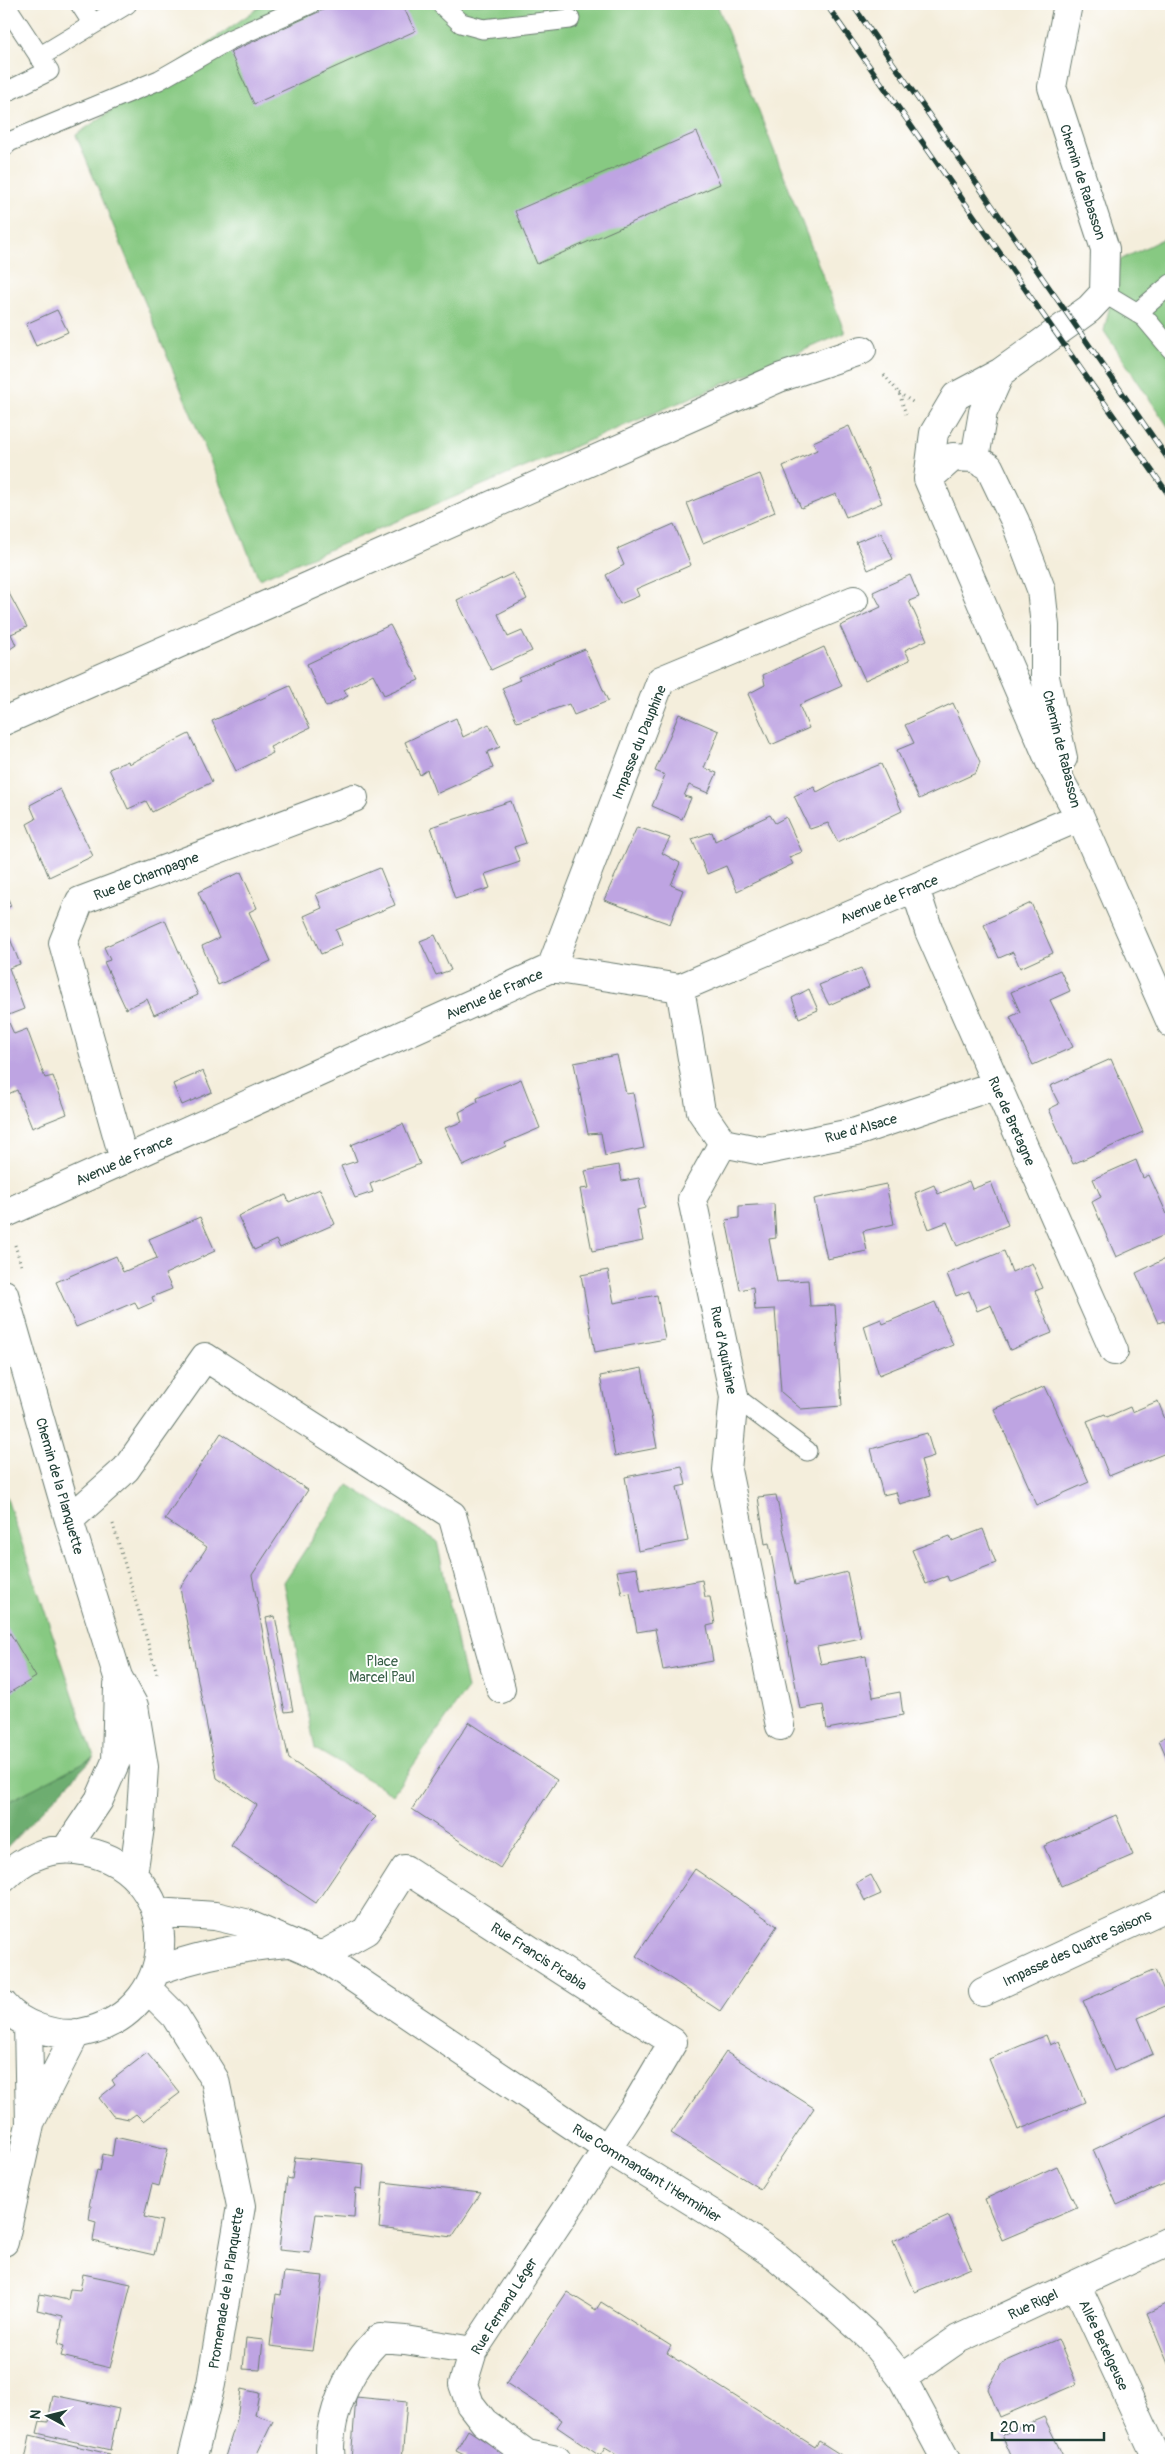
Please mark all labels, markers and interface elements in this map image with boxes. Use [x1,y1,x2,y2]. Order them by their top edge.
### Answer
street label: Chemin de Rabasson [1056,122,1109,242]
street label: Impasse du Dauphine [609,683,670,802]
street label: Chemin de Rabasson [1039,689,1084,810]
street label: Rue de Champagne [91,849,201,904]
street label: Avenue de France [838,871,941,928]
street label: Avenue de France [443,965,545,1023]
street label: Rue de Bretagne [984,1074,1039,1168]
street label: Rue d'Alsace [823,1110,899,1147]
street label: Avenue de France [73,1131,175,1189]
street label: Rue d'Aquitaine [707,1305,740,1396]
street label: Chemin de la Planquette [32,1416,87,1556]
park label: Place Marcel Paul [349,1653,415,1686]
street label: Impasse des Quatre Saisons [1000,1906,1155,1990]
street label: Rue Francis Picabia [487,1919,590,1994]
street label: Rue Commandant l'Herminier [569,2121,724,2226]
street label: Promenade de la Planquette [205,2206,248,2370]
street label: Rue Fernand Léger [468,2255,541,2358]
street label: Rue Rigel [1006,2286,1061,2323]
street label: Allée Betelgeuse [1075,2297,1132,2393]
north arrow [22,2392,72,2442]
text: N [27,2409,45,2420]
scale bar [992,2409,1105,2441]
text: 20 m [1000,2418,1035,2437]

